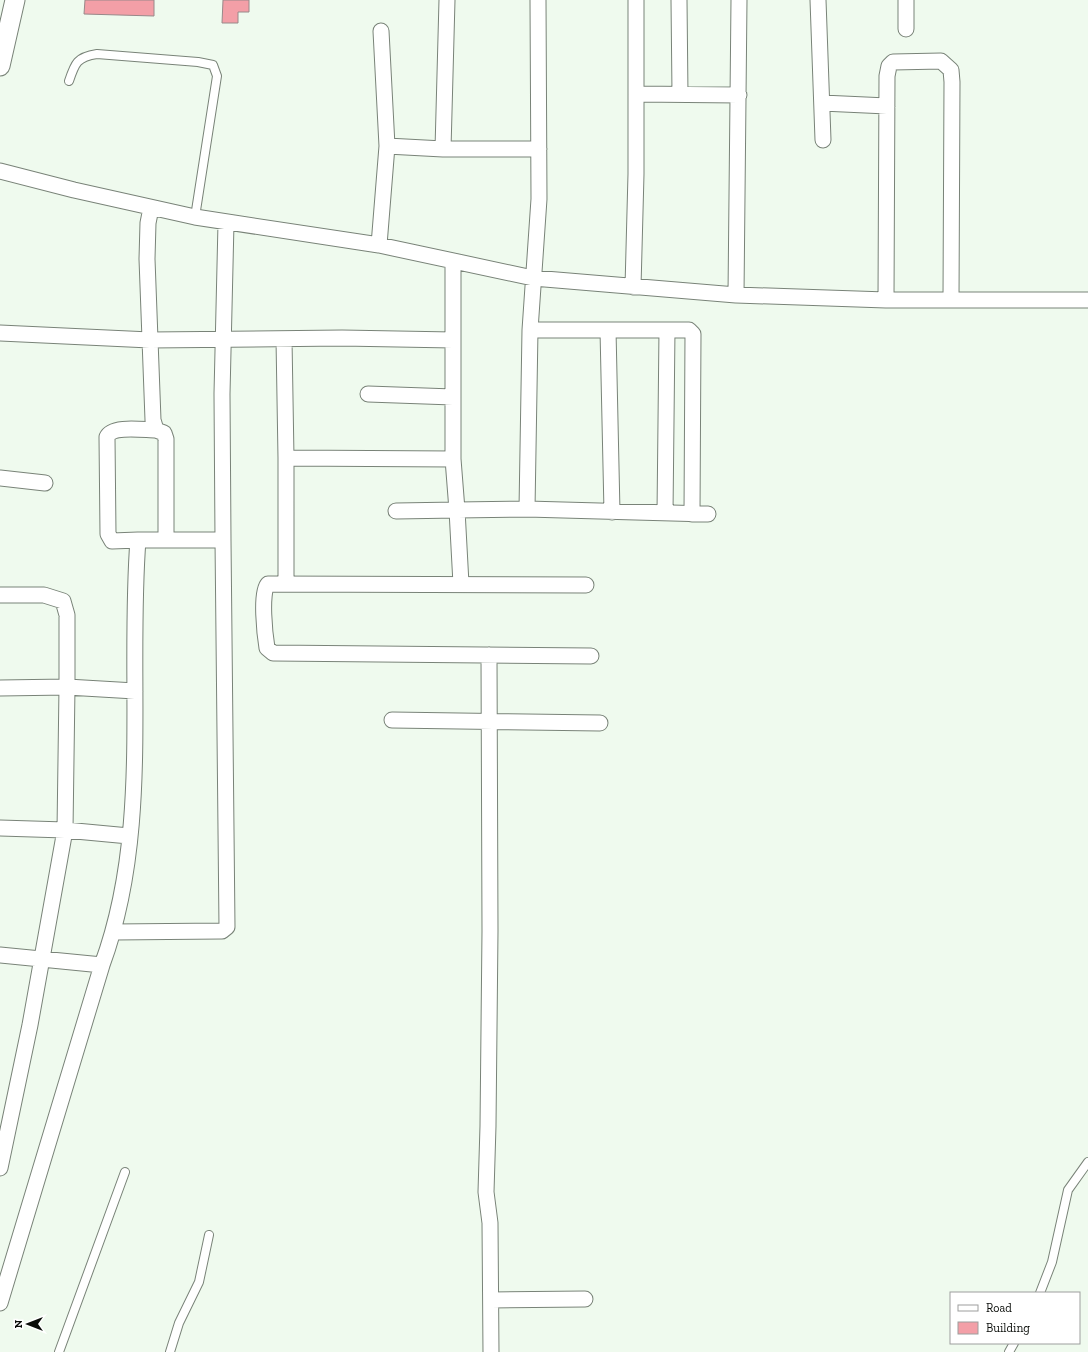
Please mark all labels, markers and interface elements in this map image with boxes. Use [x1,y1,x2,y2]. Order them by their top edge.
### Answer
legend [950,1292,1080,1344]
text: Road [986,1301,1012,1315]
north arrow [8,1304,48,1344]
text: N [12,1319,25,1328]
text: Building [986,1321,1030,1335]

